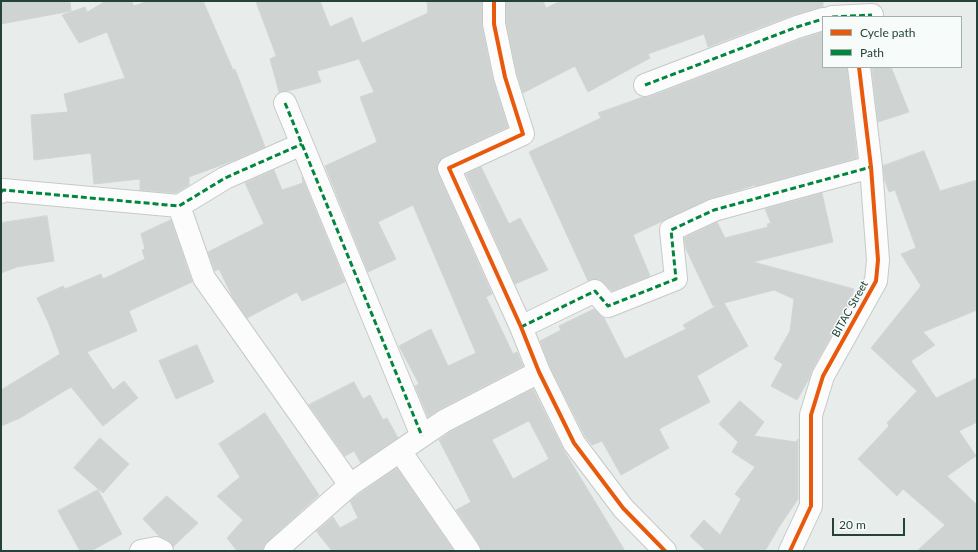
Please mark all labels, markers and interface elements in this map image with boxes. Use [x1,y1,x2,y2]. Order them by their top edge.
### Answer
legend [822,16,962,68]
text: Cycle path [860,25,915,40]
text: Path [860,45,884,60]
street label: BITAC Street [829,279,871,339]
scale bar [834,510,907,536]
text: 20 m [839,517,866,532]

